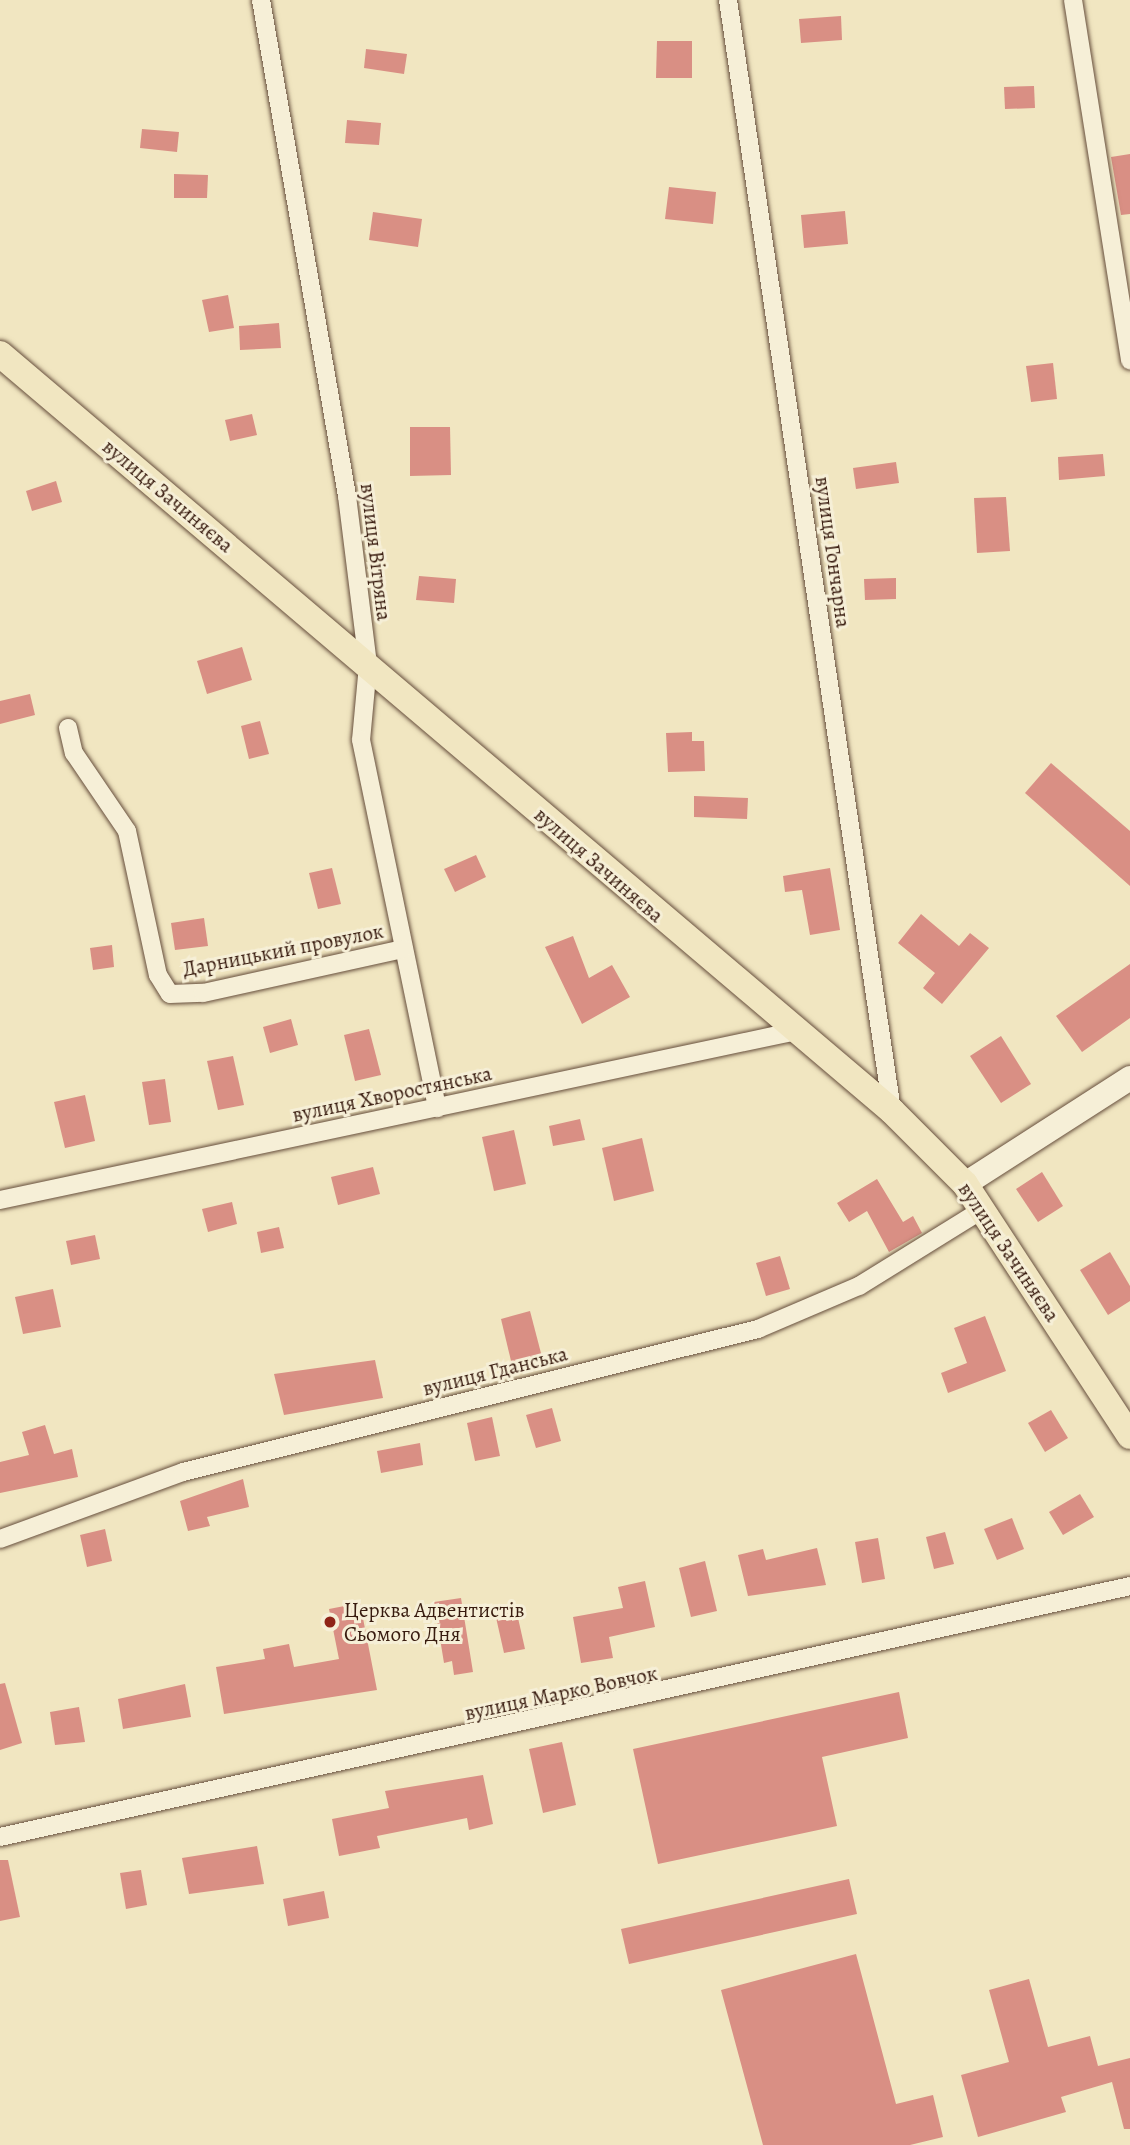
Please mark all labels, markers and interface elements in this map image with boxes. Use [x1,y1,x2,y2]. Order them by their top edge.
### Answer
street label: вулиця Зачиняєва [97,434,239,558]
street label: вулиця Гончарна [810,475,856,629]
street label: вулиця Вітряна [355,482,397,622]
street label: вулиця Зачиняєва [529,802,669,928]
street label: Дарницький провулок [180,918,386,982]
street label: вулиця Хворостянська [290,1061,494,1127]
street label: вулиця Зачиняєва [953,1177,1065,1327]
street label: вулиця Гданська [420,1341,570,1401]
place label: Церква Адвентистів Сьомого Дня [344,1597,525,1647]
marker: Церква Адвентистів Сьомого Дня [322,1614,338,1630]
street label: вулиця Марко Вовчок [462,1660,660,1726]

